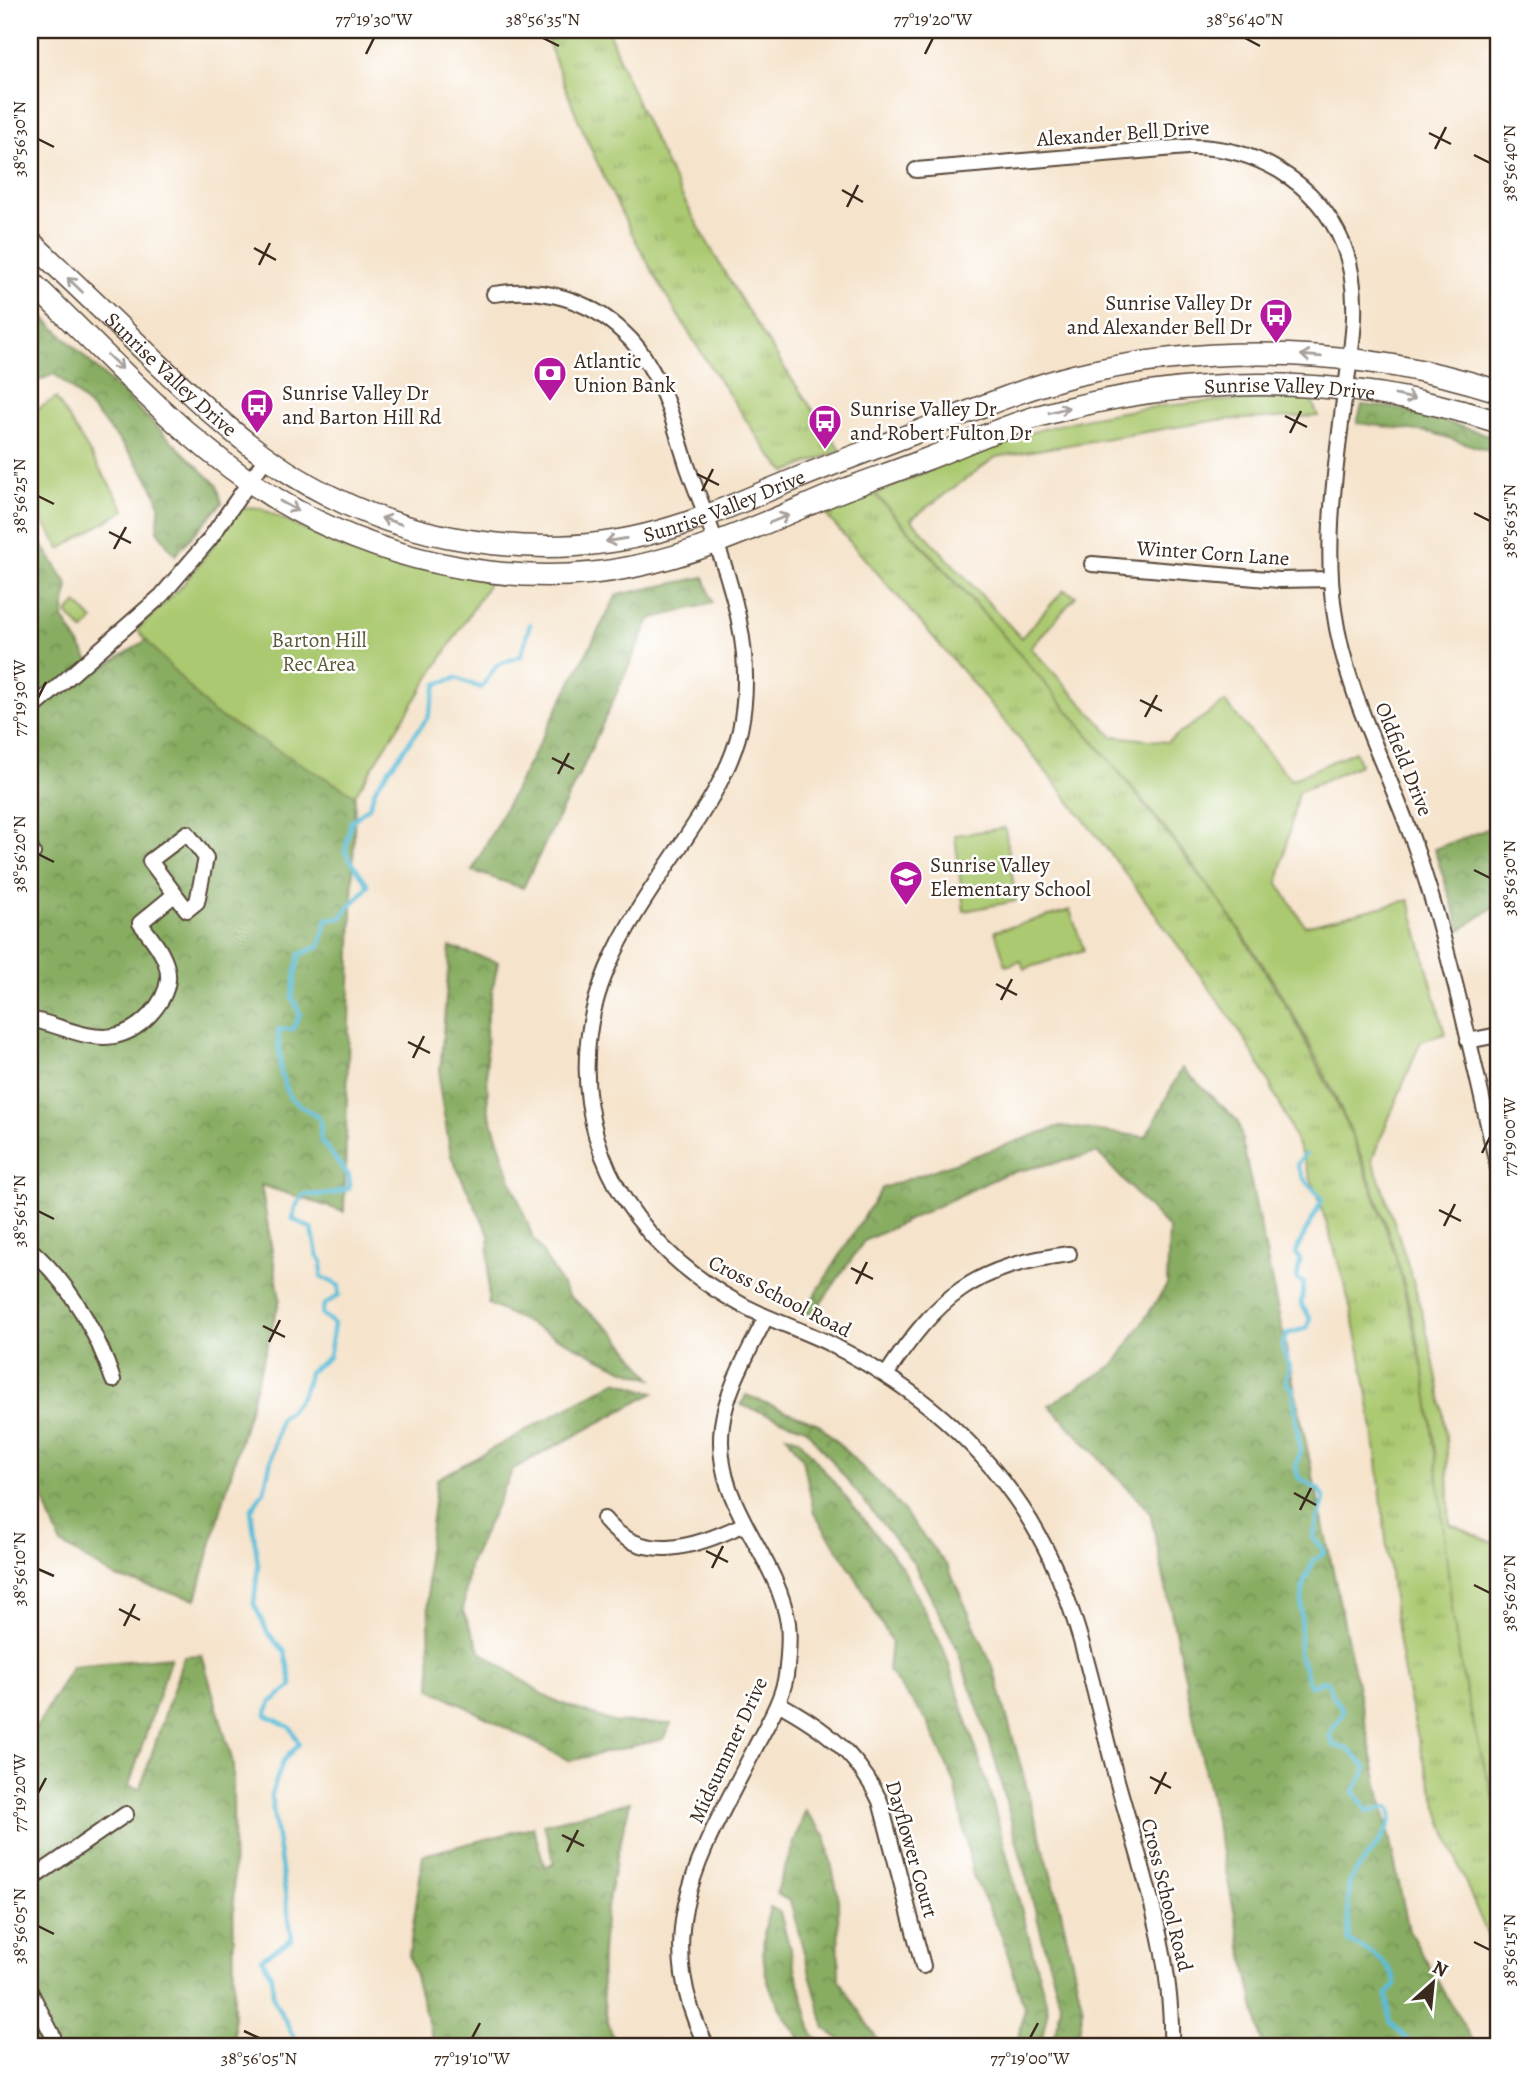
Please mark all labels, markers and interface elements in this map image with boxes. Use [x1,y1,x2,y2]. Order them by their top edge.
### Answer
text: 77°19'30"W [335,7,413,31]
text: 38°56'35"N [506,7,580,31]
text: 77°19'20"W [894,7,972,31]
text: 38°56'40"N [1207,7,1284,31]
text: 38°56'30"N [7,101,31,177]
street label: Alexander Bell Drive [1035,113,1210,153]
text: 38°56'40"N [1497,124,1521,201]
one-way arrow [67,276,84,293]
place label: Sunrise Valley Dr and Alexander Bell Dr [1067,289,1252,341]
bus stop icon: Sunrise Valley Dr and Alexander Bell Dr [1257,296,1295,345]
street label: Sunrise Valley Drive [99,306,243,443]
place label: Atlantic Union Bank [573,347,676,399]
one-way arrow [1301,349,1323,362]
one-way arrow [106,353,123,370]
bank icon: Atlantic Union Bank [531,354,569,403]
street label: Sunrise Valley Drive [1203,371,1377,407]
place label: Sunrise Valley Dr and Barton Hill Rd [282,379,442,431]
bus stop icon: Sunrise Valley Dr and Barton Hill Rd [238,386,276,435]
one-way arrow [1393,391,1416,405]
place label: Sunrise Valley Dr and Robert Fulton Dr [850,395,1032,447]
bus stop icon: Sunrise Valley Dr and Robert Fulton Dr [806,402,844,451]
one-way arrow [1048,403,1070,416]
text: 38°56'25"N [7,458,31,534]
street label: Sunrise Valley Drive [640,463,809,549]
text: 38°56'35"N [1497,484,1521,558]
one-way arrow [279,499,299,513]
one-way arrow [767,512,789,525]
one-way arrow [381,513,403,526]
one-way arrow [605,534,628,547]
street label: Winter Corn Lane [1135,534,1290,572]
park label: Barton Hill Rec Area [271,626,367,678]
text: 77°19'30"W [7,659,31,737]
street label: Oldfield Drive [1368,698,1440,820]
text: 38°56'20"N [7,815,31,893]
text: 38°56'30"N [1497,840,1521,916]
place label: Sunrise Valley Elementary School [930,851,1091,903]
school or university icon: Sunrise Valley Elementary School [887,858,925,907]
text: 77°19'00"W [1497,1097,1521,1177]
text: 38°56'15"N [7,1174,31,1248]
street label: Cross School Road [704,1248,857,1344]
text: 38°56'10"N [7,1531,31,1606]
text: 38°56'20"N [1497,1554,1521,1632]
street label: Midsummer Drive [682,1672,774,1828]
text: 77°19'20"W [7,1754,31,1832]
street label: Dayflower Court [879,1777,945,1921]
street label: Cross School Road [1134,1816,1200,1975]
text: 38°56'05"N [7,1888,31,1964]
text: 38°56'15"N [1497,1913,1521,1987]
north arrow [1398,1948,1468,2018]
text: N [1428,1954,1452,1984]
text: 38°56'05"N [221,2046,297,2070]
text: 77°19'10"W [434,2046,510,2070]
text: 77°19'00"W [990,2046,1070,2070]

